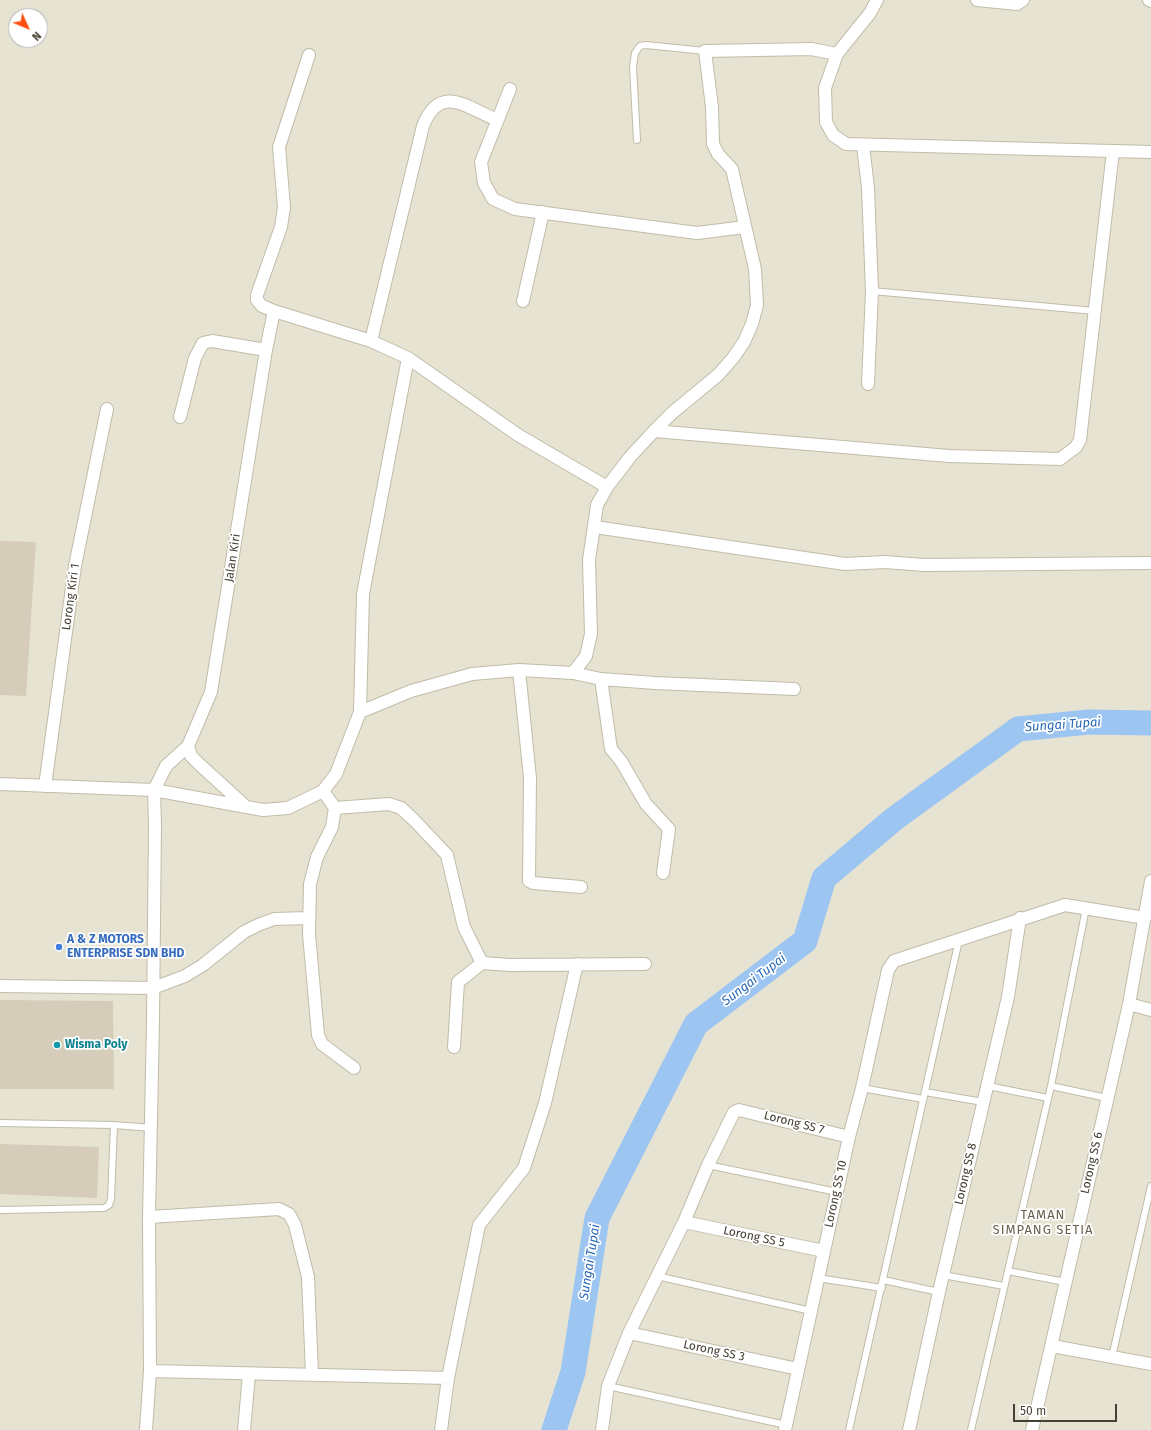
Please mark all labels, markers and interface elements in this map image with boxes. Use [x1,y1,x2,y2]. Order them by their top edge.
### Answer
north arrow [8,8,48,48]
text: N [29,29,43,43]
street label: Jalan Kiri [222,533,244,583]
street label: Lorong Kiri 1 [59,563,83,631]
water label: Sungai Tupai [1024,715,1102,735]
place label: A & Z MOTORS ENTERPRISE SDN BHD [67,933,184,961]
marker: A & Z MOTORS ENTERPRISE SDN BHD [54,942,64,952]
water label: Sungai Tupai [719,951,789,1009]
place label: Wisma Poly [65,1038,127,1052]
marker: Wisma Poly [52,1040,62,1050]
street label: Lorong SS 7 [762,1109,826,1137]
street label: Lorong SS 6 [1078,1131,1106,1195]
street label: Lorong SS 8 [952,1142,980,1206]
street label: Lorong SS 10 [822,1159,850,1229]
district label: TAMAN SIMPANG SETIA [993,1207,1093,1238]
water label: Sungai Tupai [576,1223,604,1301]
street label: Lorong SS 5 [722,1223,786,1251]
street label: Lorong SS 3 [682,1337,746,1365]
scale bar [1015,1396,1119,1422]
text: 50 m [1020,1404,1046,1418]

